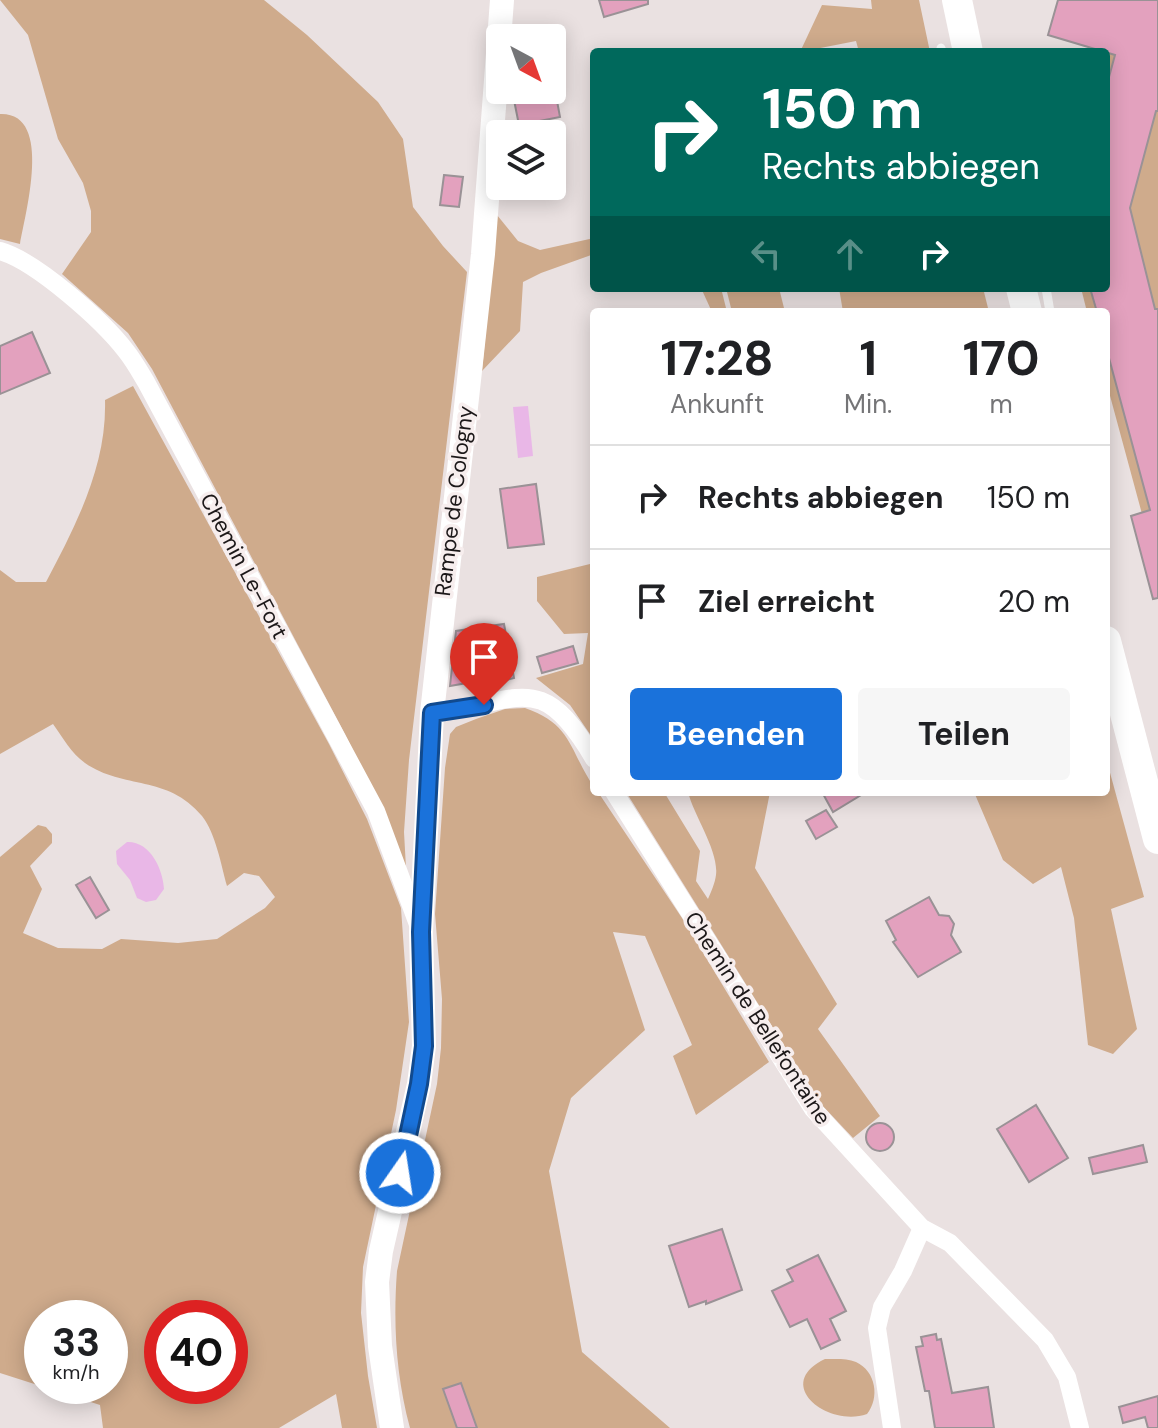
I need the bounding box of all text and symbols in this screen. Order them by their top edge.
north arrow [486,24,566,104]
map controls [486,24,566,200]
text: 150 m [762,72,923,145]
icon: right [630,80,734,184]
button: layers [486,120,566,200]
text: Rechts abbiegen [762,143,1040,190]
icon: left [744,232,788,276]
icon: ahead [828,232,872,276]
icon: right [912,232,956,276]
text: 17:28 [660,327,774,390]
text: 1 [859,327,877,390]
text: 170 [963,327,1040,390]
text: Ankunft [670,387,764,421]
text: Min. [844,387,892,421]
text: m [990,387,1013,421]
street label: Rampe de Cologny [428,404,480,598]
icon: right [630,475,674,519]
text: Rechts abbiegen [698,478,943,517]
text: 150 m [987,478,1070,517]
street label: Chemin Le-Fort [193,488,295,644]
icon: arrive [630,579,674,623]
text: Ziel erreicht [698,582,875,621]
text: 20 m [998,582,1070,621]
pin [450,623,518,705]
icon: arrive [462,635,506,679]
button: Beenden [630,688,842,780]
button: Teilen [858,688,1070,780]
street label: Chemin de Bellefontaine [678,906,838,1130]
position arrow [358,1131,442,1215]
speed limit sign: 40 [144,1300,248,1404]
text: 33 [52,1316,100,1368]
text: km/h [52,1359,100,1385]

